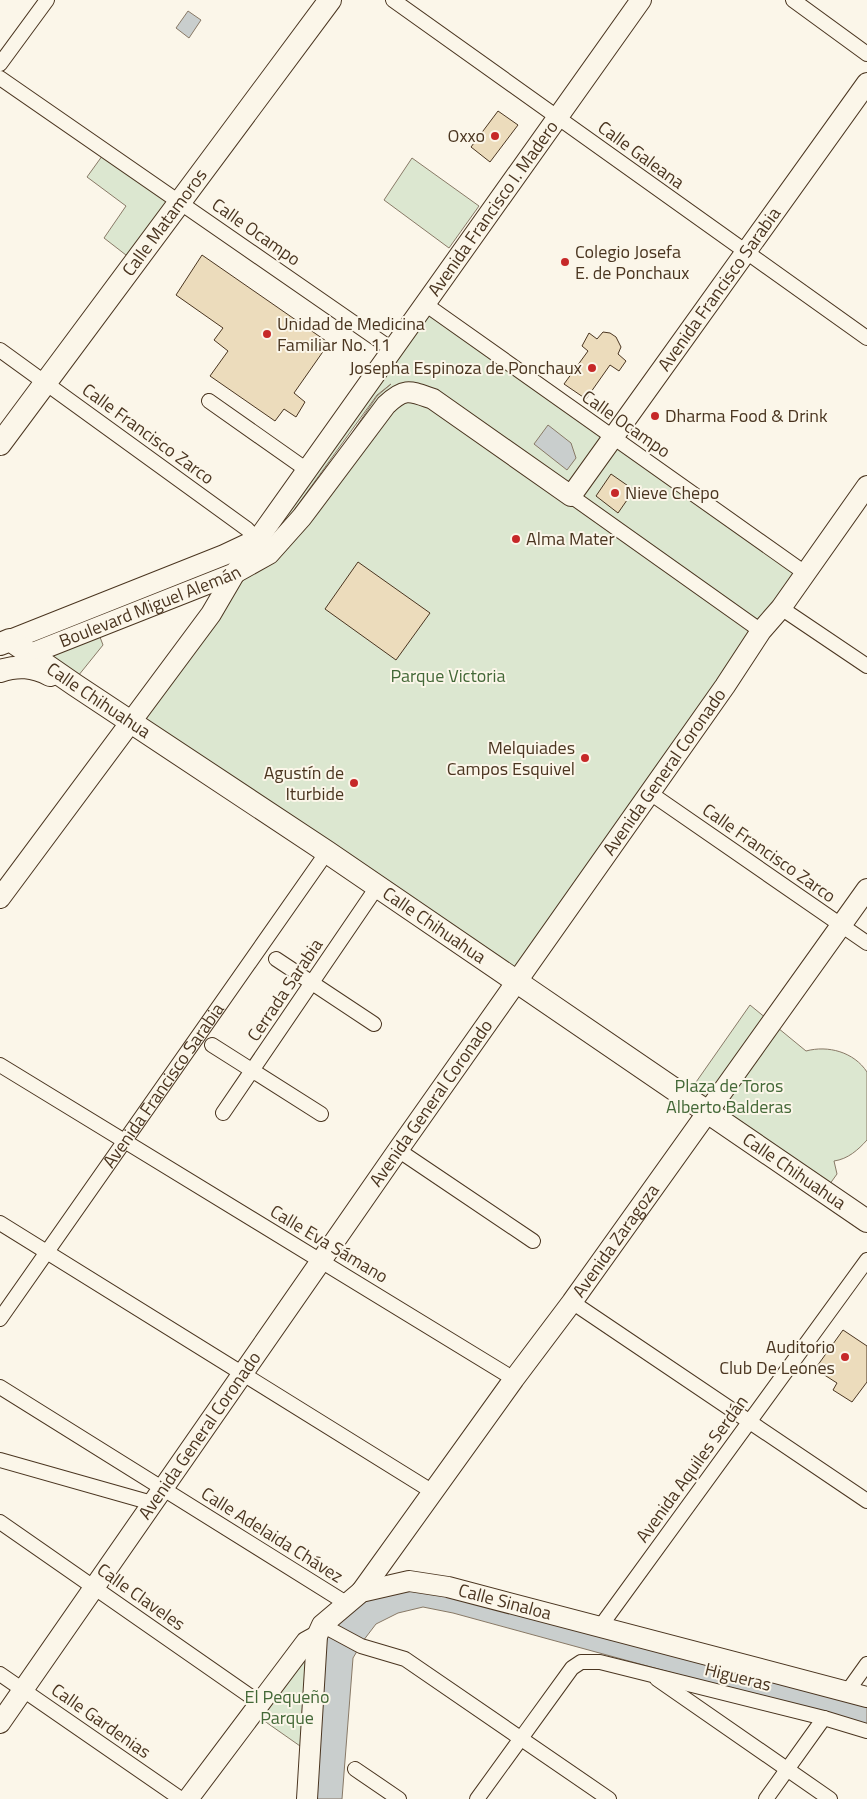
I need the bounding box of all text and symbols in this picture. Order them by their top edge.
street label: Calle Galeana [592,114,690,195]
street label: Avenida Francisco I. Madero [421,115,564,302]
place label: Oxxo [448,122,485,149]
marker: Oxxo [489,130,501,142]
street label: Calle Matamoros [115,163,213,282]
street label: Calle Ocampo [206,191,306,272]
street label: Avenida Francisco Sarabia [651,201,787,377]
place label: Colegio Josefa E. de Ponchaux [575,238,689,286]
marker: Colegio Josefa E. de Ponchaux [559,256,571,268]
place label: Unidad de Medicina Familiar No. 11 [277,310,425,358]
marker: Unidad de Medicina Familiar No. 11 [261,328,273,340]
place label: Josepha Espinoza de Ponchaux [349,354,582,381]
marker: Josepha Espinoza de Ponchaux [586,362,598,374]
street label: Calle Francisco Zarco [77,376,220,491]
street label: Calle Ocampo [576,383,676,464]
place label: Dharma Food & Drink [665,402,828,429]
marker: Dharma Food & Drink [649,410,661,422]
place label: Nieve Chepo [625,479,719,506]
marker: Nieve Chepo [609,487,621,499]
place label: Alma Mater [526,525,615,552]
marker: Alma Mater [510,533,522,545]
street label: Boulevard Miguel Alemán [55,558,246,654]
street label: Calle Chihuahua [41,655,156,745]
park label: Parque Victoria [391,662,505,689]
street label: Avenida General Coronado [596,683,732,861]
place label: Melquiades Campos Esquivel [447,734,575,782]
marker: Melquiades Campos Esquivel [579,752,591,764]
place label: Agustín de Iturbide [264,759,344,807]
marker: Agustín de Iturbide [348,777,360,789]
street label: Calle Francisco Zarco [697,796,842,909]
street label: Calle Chihuahua [377,880,492,970]
street label: Cerrada Sarabia [240,933,329,1047]
street label: Avenida Francisco Sarabia [96,997,230,1173]
street label: Avenida General Coronado [362,1014,499,1192]
park label: Plaza de Toros Alberto Balderas [666,1072,792,1120]
street label: Calle Chihuahua [737,1126,852,1216]
street label: Avenida Zaragoza [565,1178,665,1303]
street label: Calle Eva Sámano [265,1198,393,1290]
place label: Auditorio Club De Leones [719,1333,835,1381]
street label: Avenida General Coronado [131,1346,267,1525]
marker: Auditorio Club De Leones [839,1351,851,1363]
street label: Avenida Aquiles Serdán [629,1389,754,1548]
street label: Calle Adelaida Chávez [196,1480,349,1589]
street label: Calle Claveles [92,1556,191,1637]
street label: Calle Sinaloa [455,1576,555,1627]
street label: Higueras [702,1655,774,1698]
street label: Calle Gardenias [46,1676,156,1765]
park label: El Pequeño Parque [244,1683,330,1731]

